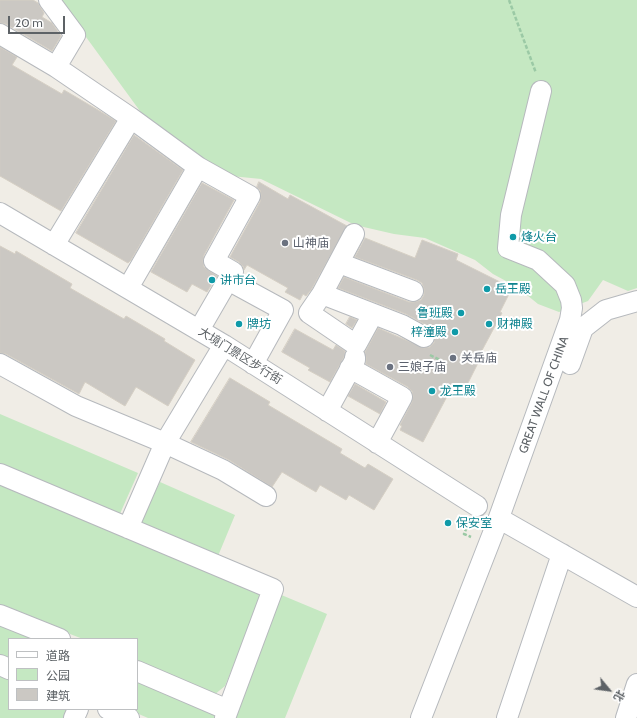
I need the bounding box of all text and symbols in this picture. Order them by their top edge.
scale bar [10,8,67,34]
text: 20 m [15,15,43,30]
place label: 烽火台 [521,230,557,244]
marker: 烽火台 [508,232,518,242]
place label: 山神庙 [293,236,329,250]
marker: 山神庙 [280,238,290,248]
place label: 讲市台 [220,273,256,287]
marker: 讲市台 [207,275,217,285]
place label: 岳王殿 [495,282,531,296]
marker: 岳王殿 [482,284,492,294]
place label: 鲁班殿 [417,306,453,320]
marker: 鲁班殿 [456,308,466,318]
place label: 牌坊 [247,317,271,331]
place label: 财神殿 [497,317,533,331]
marker: 牌坊 [234,319,244,329]
marker: 财神殿 [484,319,494,329]
street label: 大境门景区步行街 [195,324,285,388]
place label: 梓潼殿 [411,325,447,339]
marker: 梓潼殿 [450,327,460,337]
street label: GREAT WALL OF CHINA [516,334,572,456]
place label: 关岳庙 [461,351,497,365]
marker: 关岳庙 [448,353,458,363]
place label: 三娘子庙 [398,360,446,374]
marker: 三娘子庙 [385,362,395,372]
place label: 龙王殿 [440,384,476,398]
marker: 龙王殿 [427,386,437,396]
place label: 保安室 [456,516,492,530]
marker: 保安室 [443,518,453,528]
legend [8,638,138,710]
text: 道路 [46,648,70,663]
text: 公园 [46,668,70,683]
north arrow [589,670,629,710]
text: 建筑 [46,688,70,703]
text: 北 [611,688,628,704]

